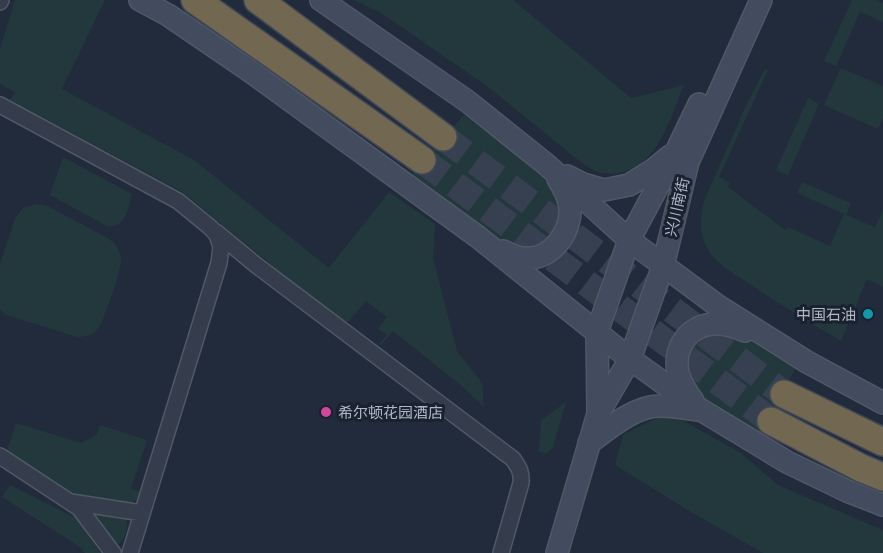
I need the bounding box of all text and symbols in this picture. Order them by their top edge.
street label: 兴川南街 [661,176,693,238]
place label: 中国石油 [796,305,856,324]
marker: 中国石油 [861,307,875,321]
place label: 希尔顿花园酒店 [338,403,443,422]
marker: 希尔顿花园酒店 [319,405,333,419]

